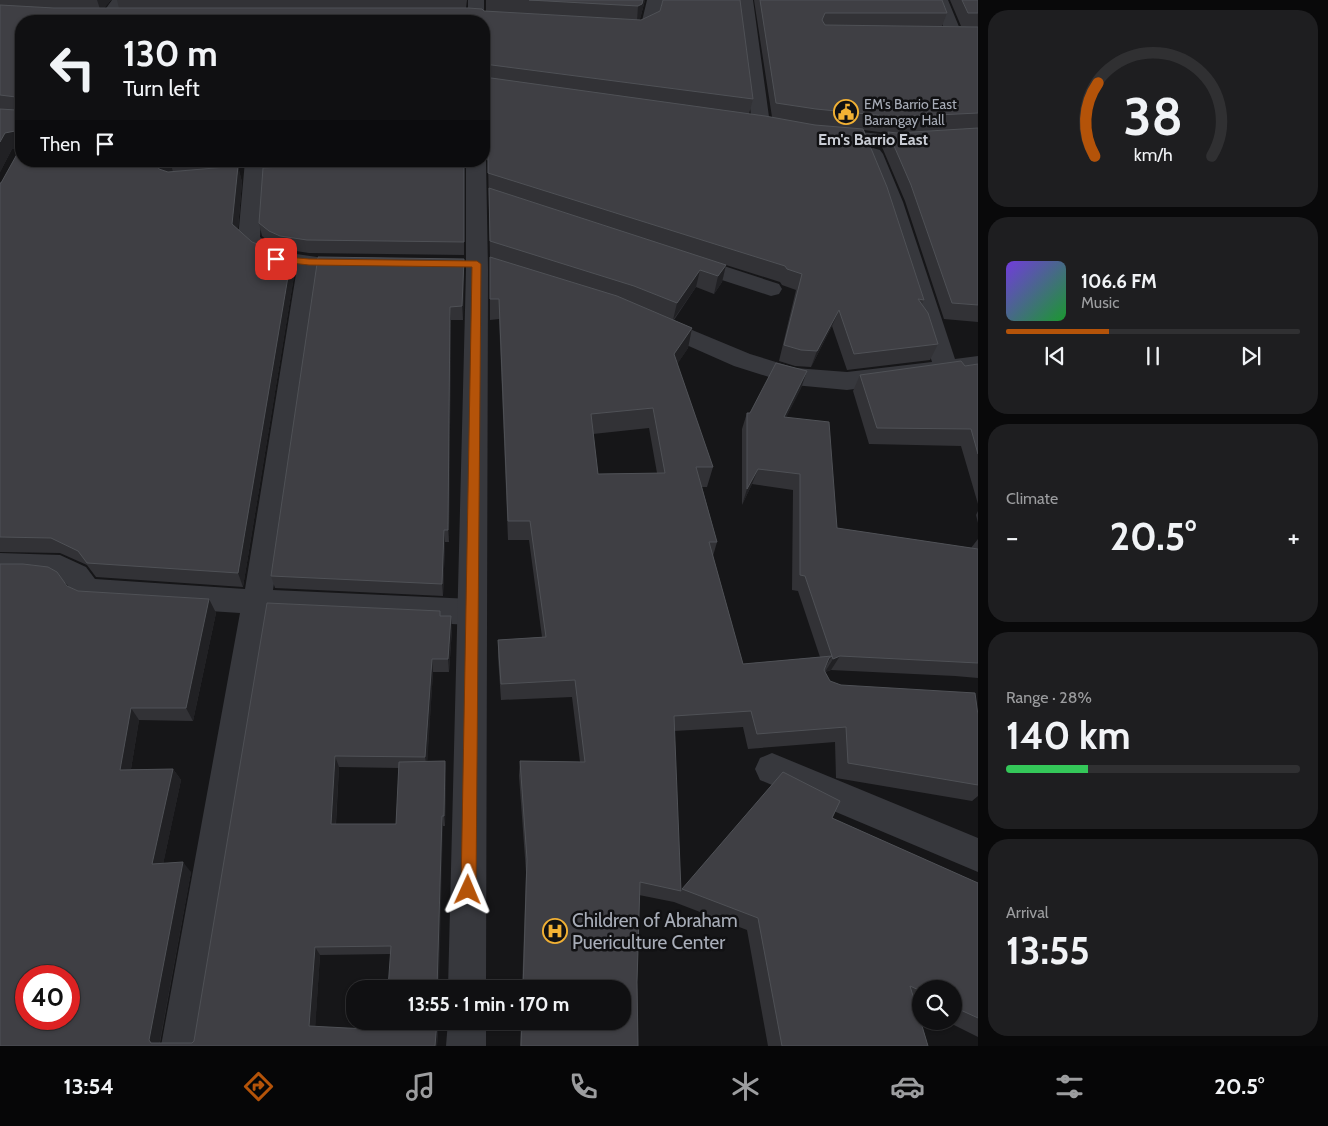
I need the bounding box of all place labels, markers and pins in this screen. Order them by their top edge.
place label: EM's Barrio East Barangay Hall [864,95,957,129]
public building icon: EM's Barrio East Barangay Hall [833,99,859,125]
pin [255,238,297,280]
place label: Children of Abraham Puericulture Center [572,909,738,954]
hospital icon: Children of Abraham Puericulture Center [542,918,568,944]

